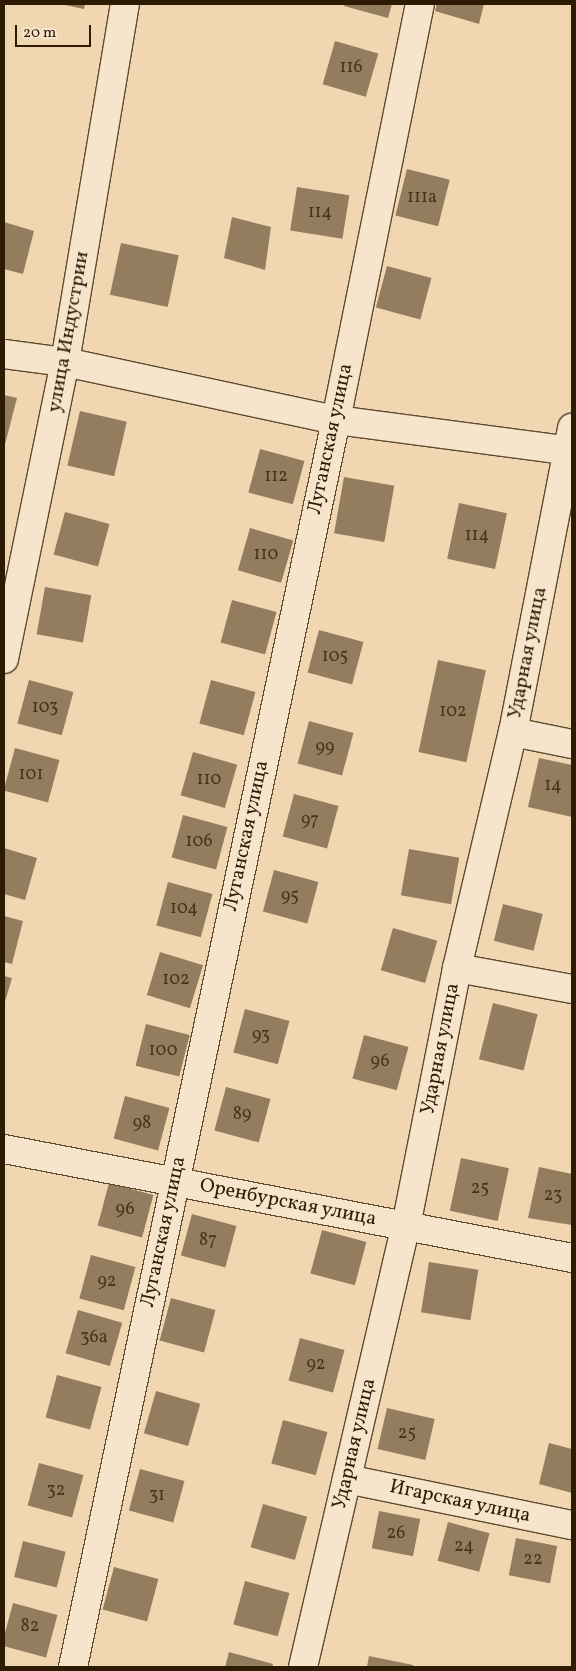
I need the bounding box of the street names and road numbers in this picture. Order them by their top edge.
street label: улица Индустрии [43,249,95,415]
street label: Луганская улица [303,361,359,517]
street label: Ударная улица [503,585,553,721]
street label: Луганская улица [219,758,275,914]
street label: Ударная улица [416,981,466,1117]
street label: Луганская улица [136,1154,192,1310]
street label: Оренбурская улица [197,1174,379,1232]
street label: Ударная улица [328,1376,382,1512]
street label: Игарская улица [387,1475,533,1529]

